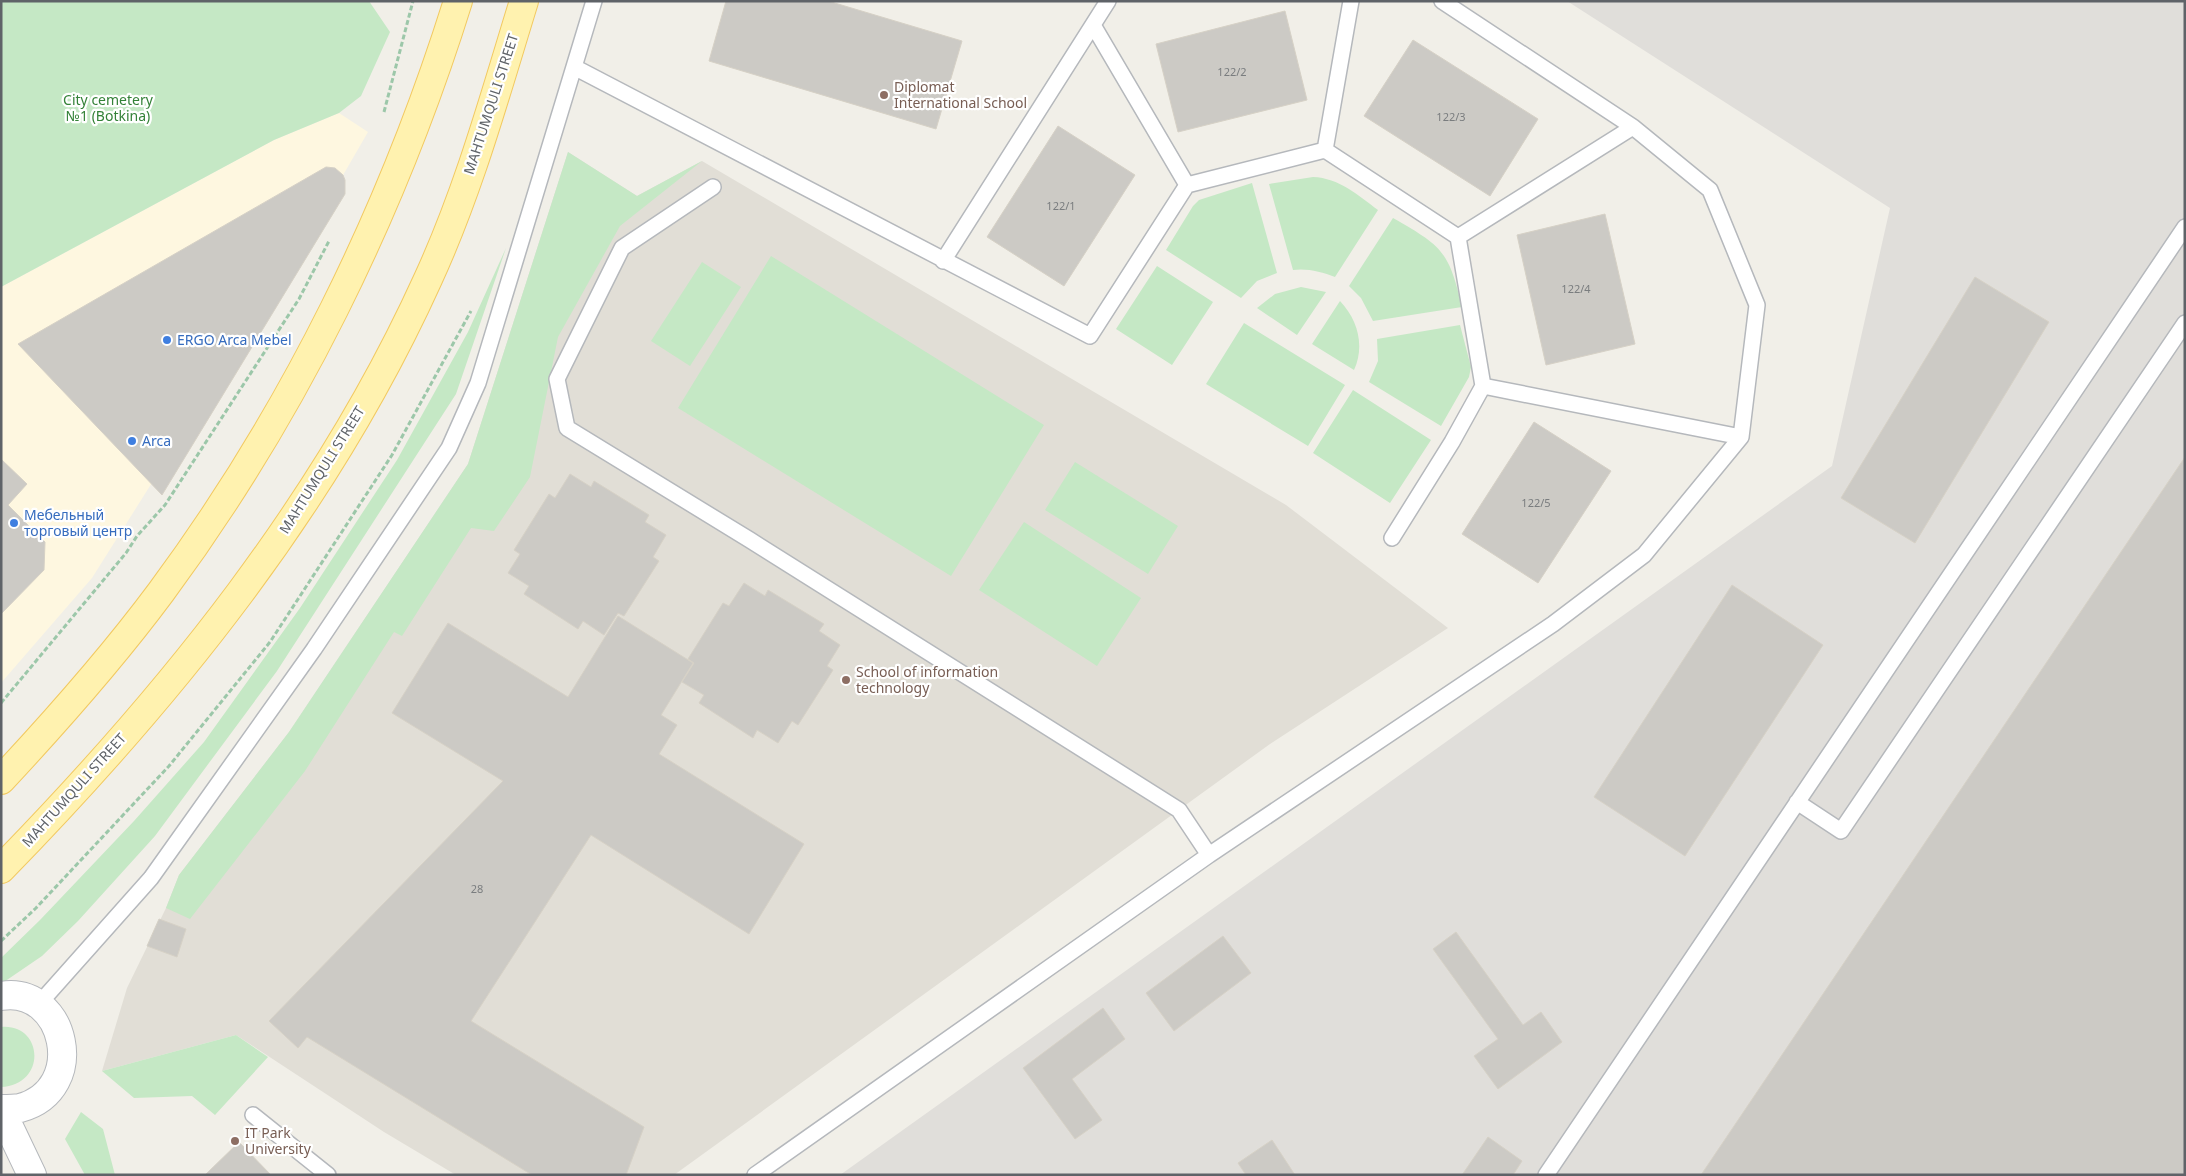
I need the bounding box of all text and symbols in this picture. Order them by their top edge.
street label: MAHTUMQULI STREET [459,31,522,177]
house number: 122/2 [1217,64,1247,79]
place label: Diplomat International School [894,77,1027,112]
marker: Diplomat International School [878,89,890,101]
park label: City cemetery №1 (Botkina) [63,90,154,125]
house number: 122/3 [1436,109,1466,124]
house number: 122/1 [1046,198,1076,213]
house number: 122/4 [1561,281,1591,296]
place label: ERGO Arca Mebel [177,330,292,349]
marker: ERGO Arca Mebel [161,334,173,346]
street label: MAHTUMQULI STREET [275,402,369,537]
place label: Arca [142,431,171,450]
marker: Arca [126,435,138,447]
house number: 122/5 [1521,495,1551,510]
place label: Мебельный торговый центр [24,505,132,540]
marker: Мебельный торговый центр [8,517,20,529]
place label: School of information technology [856,662,998,697]
marker: School of information technology [840,674,852,686]
street label: MAHTUMQULI STREET [17,728,130,851]
house number: 28 [471,881,483,896]
place label: IT Park University [245,1123,312,1158]
marker: IT Park University [229,1135,241,1147]

